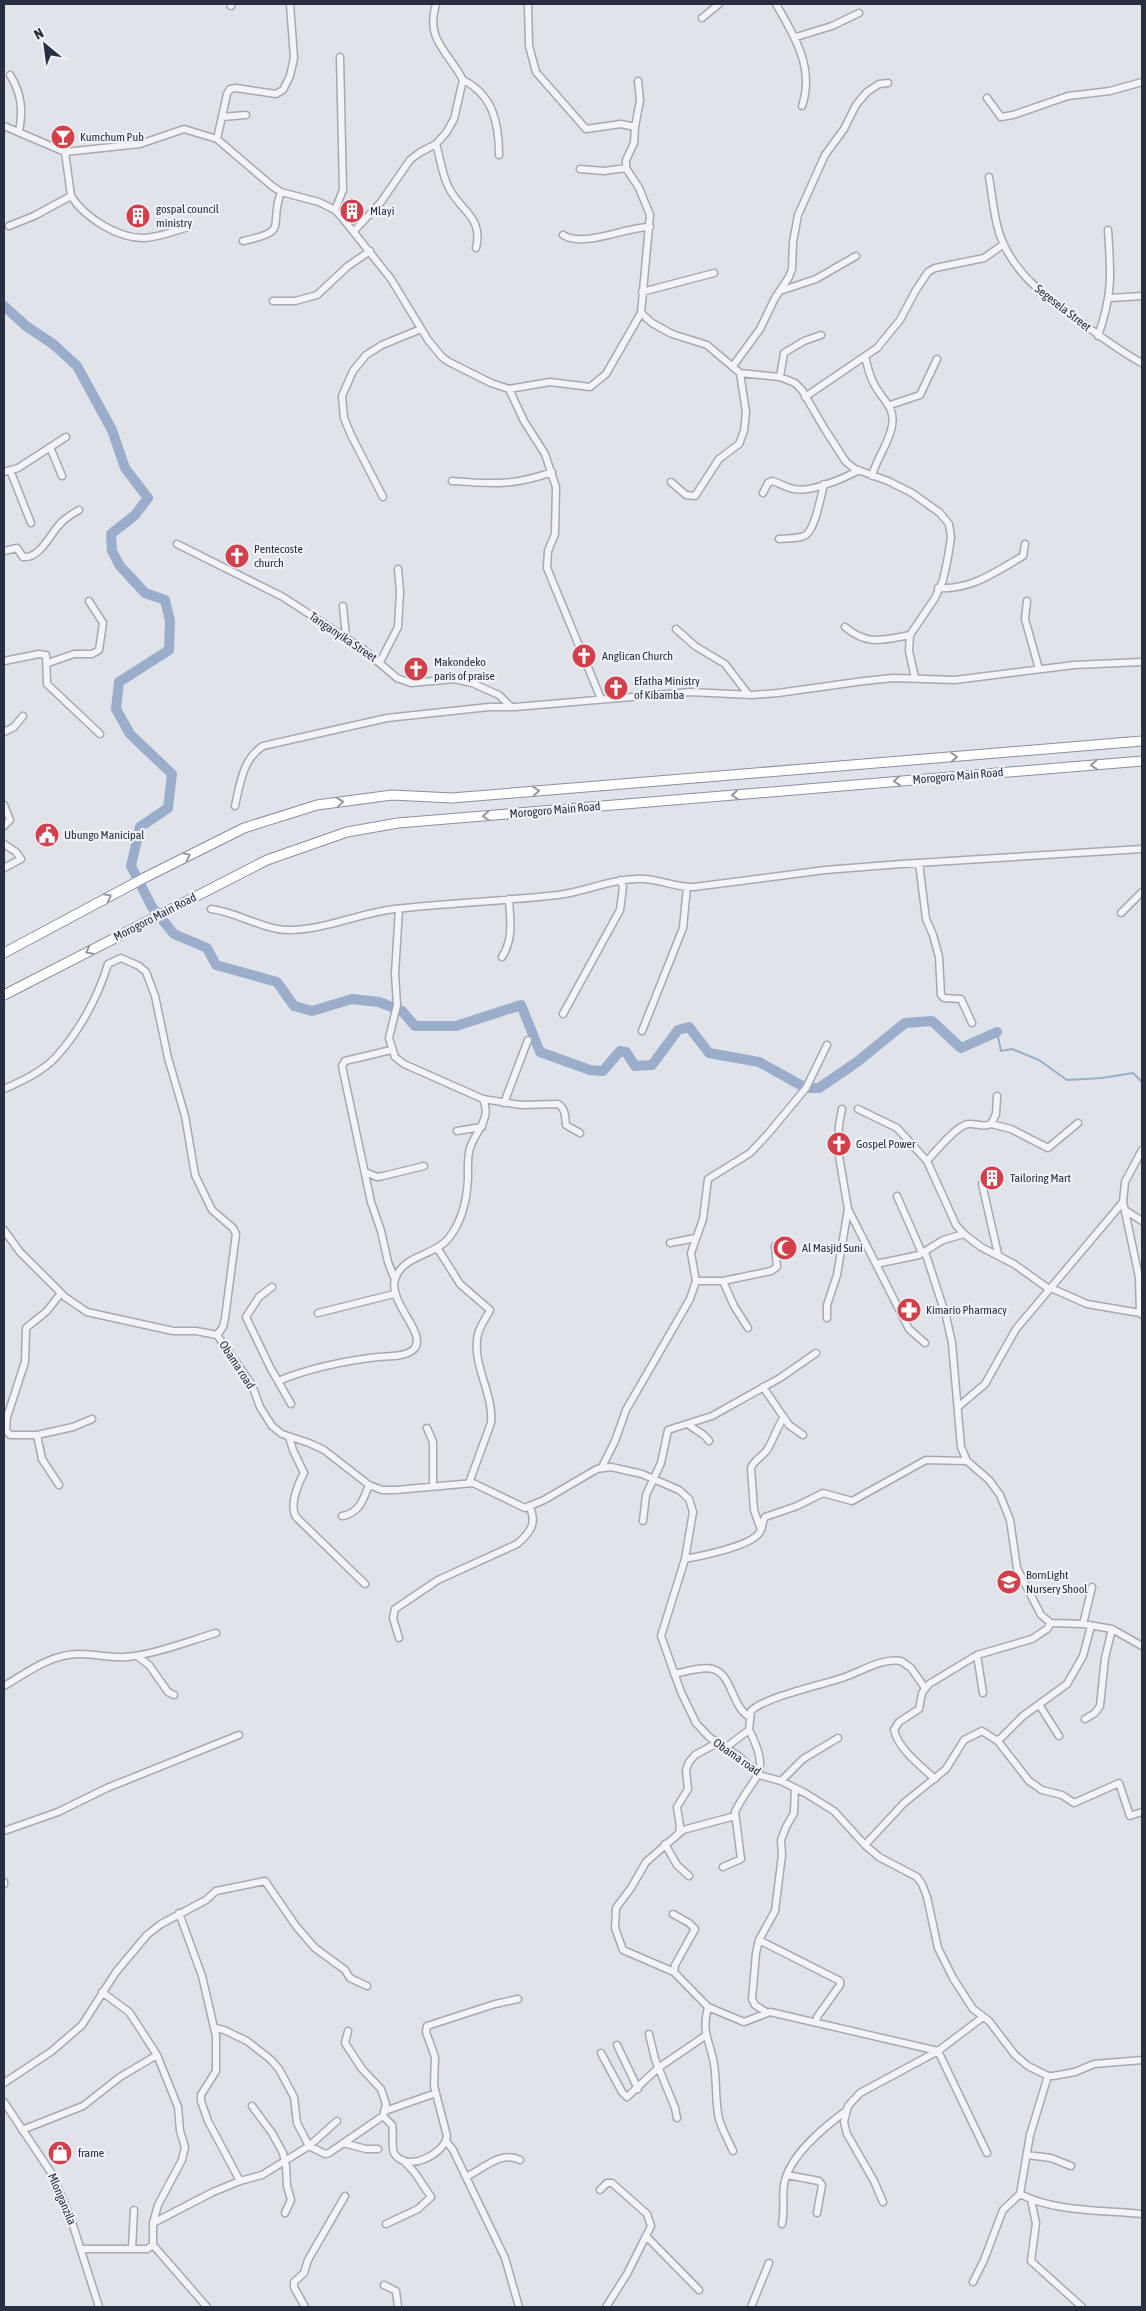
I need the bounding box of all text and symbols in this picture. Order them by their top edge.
north arrow [20,20,70,70]
text: N [31,25,46,43]
bar icon: Kumchum Pub [50,124,76,150]
place label: Kumchum Pub [80,130,144,144]
building icon: Mlayi [339,198,365,224]
place label: gospal council ministry [156,202,220,230]
building icon: gospal council ministry [125,203,151,229]
place label: Mlayi [370,204,395,218]
street label: Segesela Street [1032,282,1094,335]
place label: Pentecoste church [254,542,303,570]
church icon: Pentecoste church [224,543,250,569]
street label: Tanganyika Street [306,609,380,665]
church icon: Anglican Church [571,643,597,669]
place label: Anglican Church [602,649,673,663]
place label: Makondeko paris of praise [434,655,495,683]
church icon: Makondeko paris of praise [403,656,429,682]
place label: Efatha Ministry of Kibamba [634,674,700,702]
church icon: Efatha Ministry of Kibamba [603,675,629,701]
one-way arrow [950,751,958,762]
one-way arrow [1089,759,1097,770]
street label: Morogoro Main Road [912,765,1004,787]
one-way arrow [893,776,901,787]
one-way arrow [533,785,541,796]
one-way arrow [731,789,739,800]
one-way arrow [336,797,344,808]
street label: Morogoro Main Road [509,799,601,821]
one-way arrow [482,811,490,822]
public building icon: Ubungo Manicipal [34,822,60,848]
place label: Ubungo Manicipal [64,828,145,842]
one-way arrow [182,852,191,862]
street label: Morogoro Main Road [111,890,199,944]
one-way arrow [103,893,112,903]
one-way arrow [85,945,94,955]
church icon: Gospel Power [826,1131,852,1157]
place label: Gospel Power [856,1137,916,1151]
building icon: Tailoring Mart [979,1165,1005,1191]
place label: Tailoring Mart [1010,1171,1071,1185]
mosque icon: Al Masjid Suni [772,1235,798,1261]
place label: Al Masjid Suni [802,1241,863,1255]
pharmacy icon: Kimario Pharmacy [896,1297,922,1323]
place label: Kimario Pharmacy [926,1303,1007,1317]
street label: Obama road [216,1338,258,1392]
place label: BornLight Nursery Shool [1026,1568,1088,1596]
school or university icon: BornLight Nursery Shool [996,1569,1022,1595]
street label: Obama road [711,1736,763,1778]
shop icon: frame [47,2140,73,2166]
place label: frame [78,2146,104,2160]
street label: Mlonganzila [45,2171,79,2227]

